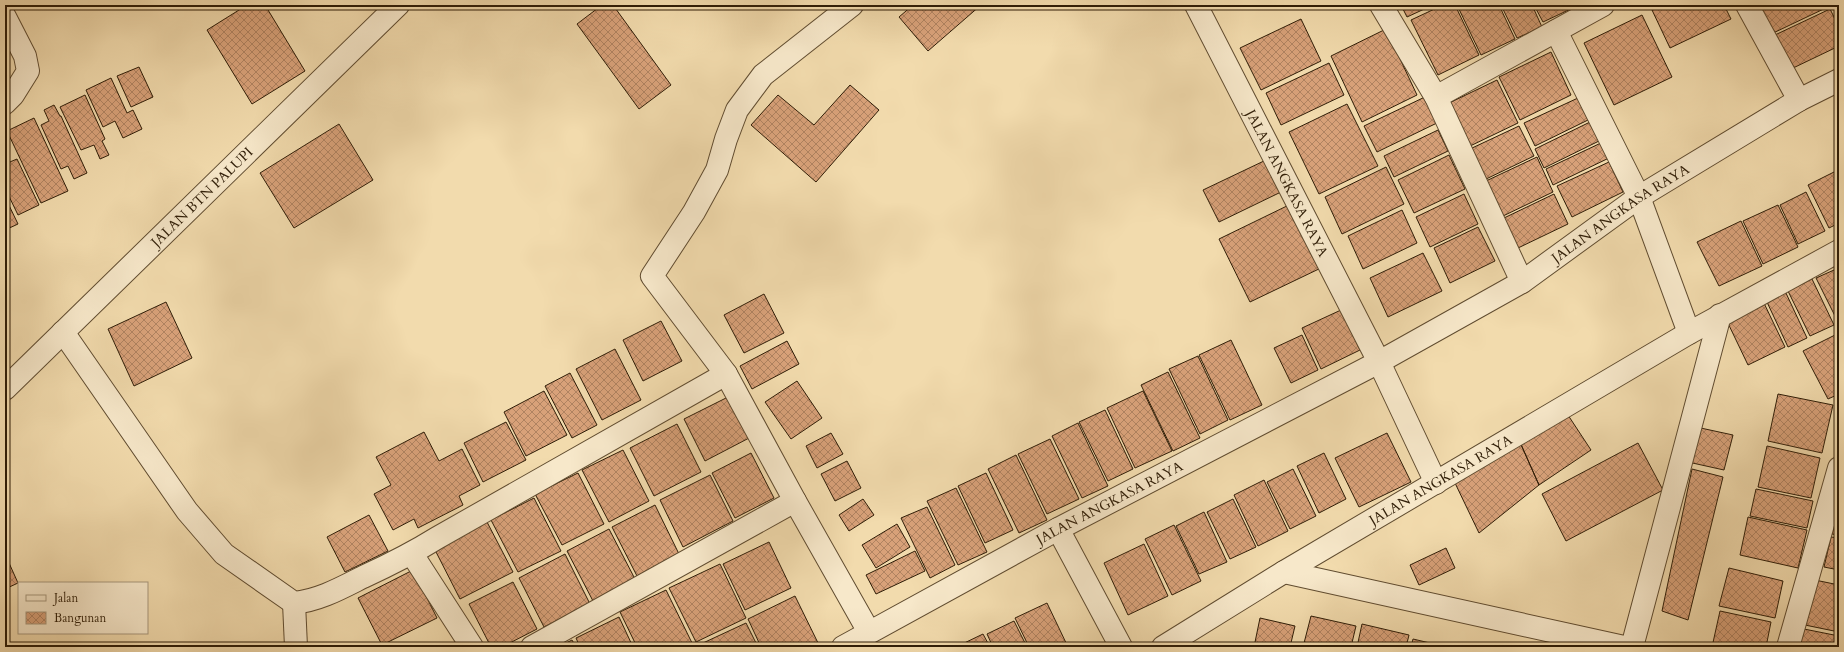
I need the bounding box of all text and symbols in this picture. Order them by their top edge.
street label: JALAN ANGKASA RAYA [1240,105,1332,260]
street label: JALAN BTN PALUPI [145,143,257,253]
street label: JALAN ANGKASA RAYA [1546,160,1693,269]
street label: JALAN ANGKASA RAYA [1364,430,1516,531]
street label: JALAN ANGKASA RAYA [1031,457,1186,550]
legend [18,582,148,634]
text: Jalan [52,590,78,606]
text: Bangunan [54,610,106,626]

